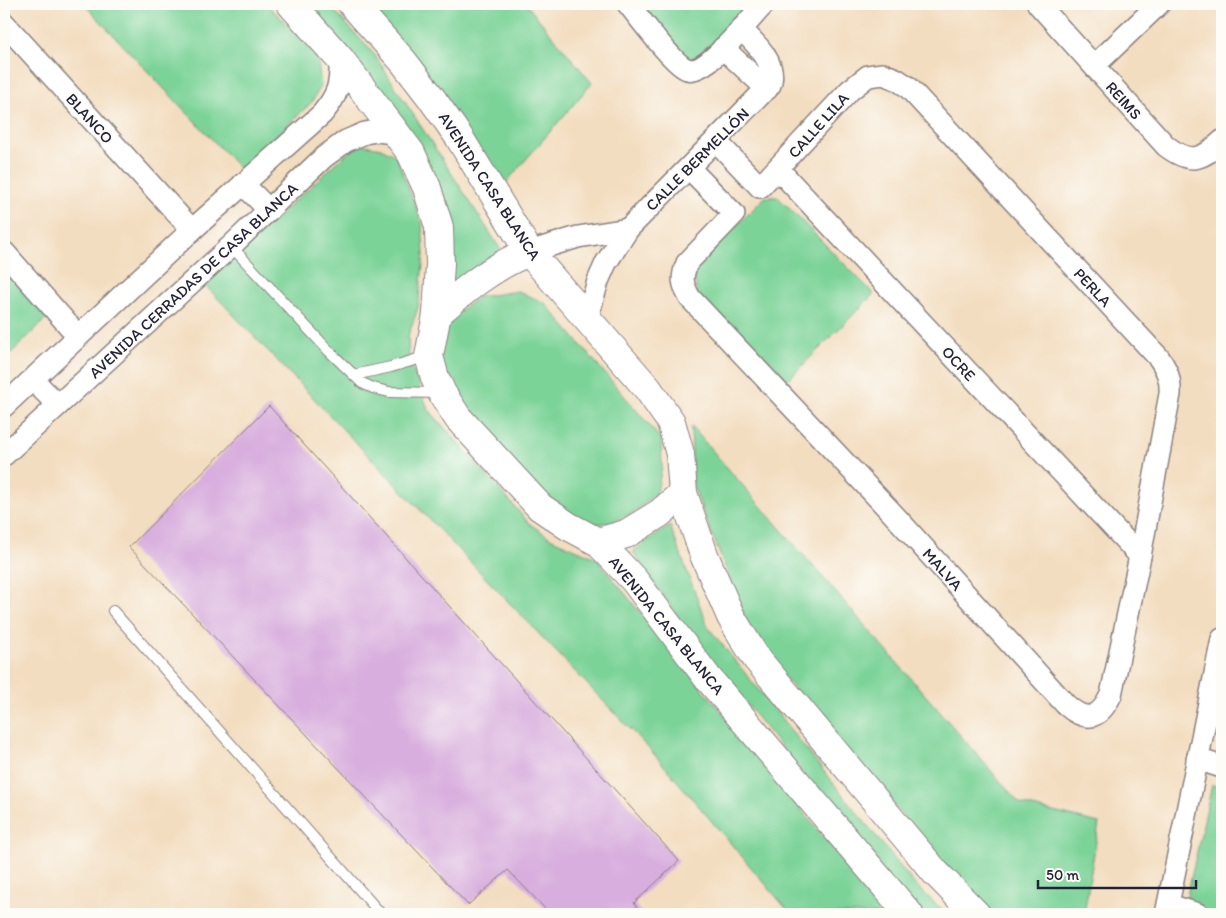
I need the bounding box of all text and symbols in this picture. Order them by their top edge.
street label: REIMS [1102,77,1146,123]
street label: BLANCO [62,89,117,147]
street label: CALLE LILA [784,89,853,162]
street label: CALLE BERMELLÓN [642,104,753,215]
street label: AVENIDA CASA BLANCA [435,109,545,264]
street label: AVENIDA CERRADAS DE CASA BLANCA [85,178,302,382]
street label: PERLA [1070,264,1115,311]
street label: OCRE [938,342,980,385]
street label: MALVA [919,544,967,594]
street label: AVENIDA CASA BLANCA [605,552,728,698]
scale bar [1038,858,1196,890]
text: 50 m [1046,866,1079,884]

